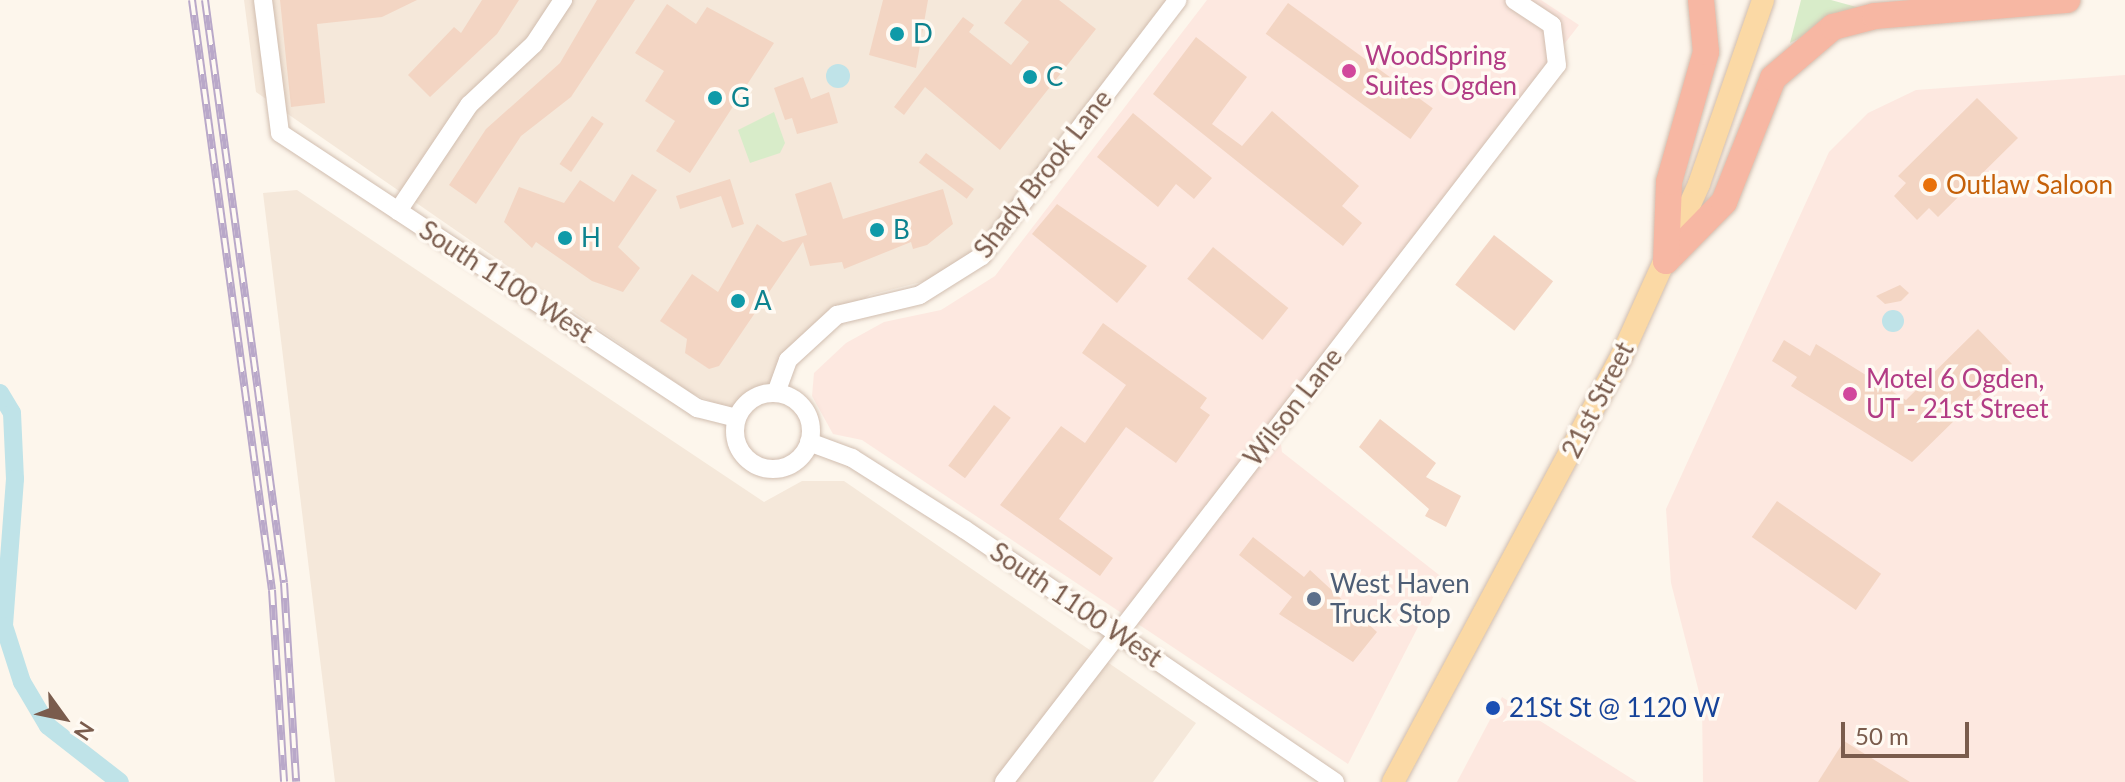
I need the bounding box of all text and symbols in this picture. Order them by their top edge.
place label: D [913,18,933,50]
marker: D [888,25,906,43]
place label: WoodSpring Suites Ogden [1365,40,1517,102]
place label: C [1046,61,1063,93]
marker: WoodSpring Suites Ogden [1340,62,1358,80]
marker: C [1021,68,1039,86]
place label: G [731,82,750,114]
street label: Shady Brook Lane [968,84,1118,264]
marker: G [706,89,724,107]
place label: Outlaw Saloon [1946,169,2113,201]
marker: Outlaw Saloon [1921,176,1939,194]
street label: South 1100 West [413,214,599,350]
place label: B [893,214,910,246]
marker: B [868,221,886,239]
place label: H [581,222,601,254]
marker: H [556,229,574,247]
place label: A [754,285,772,317]
marker: A [729,292,747,310]
street label: 21st Street [1556,337,1640,463]
street label: Wilson Lane [1237,342,1349,472]
place label: Motel 6 Ogden, UT - 21st Street [1866,363,2049,424]
marker: Motel 6 Ogden, UT - 21st Street [1841,385,1859,403]
street label: South 1100 West [984,536,1168,674]
place label: West Haven Truck Stop [1330,568,1470,630]
marker: West Haven Truck Stop [1305,590,1323,608]
north arrow [24,678,104,758]
place label: 21St St @ 1120 W [1509,692,1720,724]
marker: 21St St @ 1120 W [1484,699,1502,717]
scale bar [1845,706,1973,756]
text: N [69,717,100,746]
text: 50 m [1855,721,1909,750]

